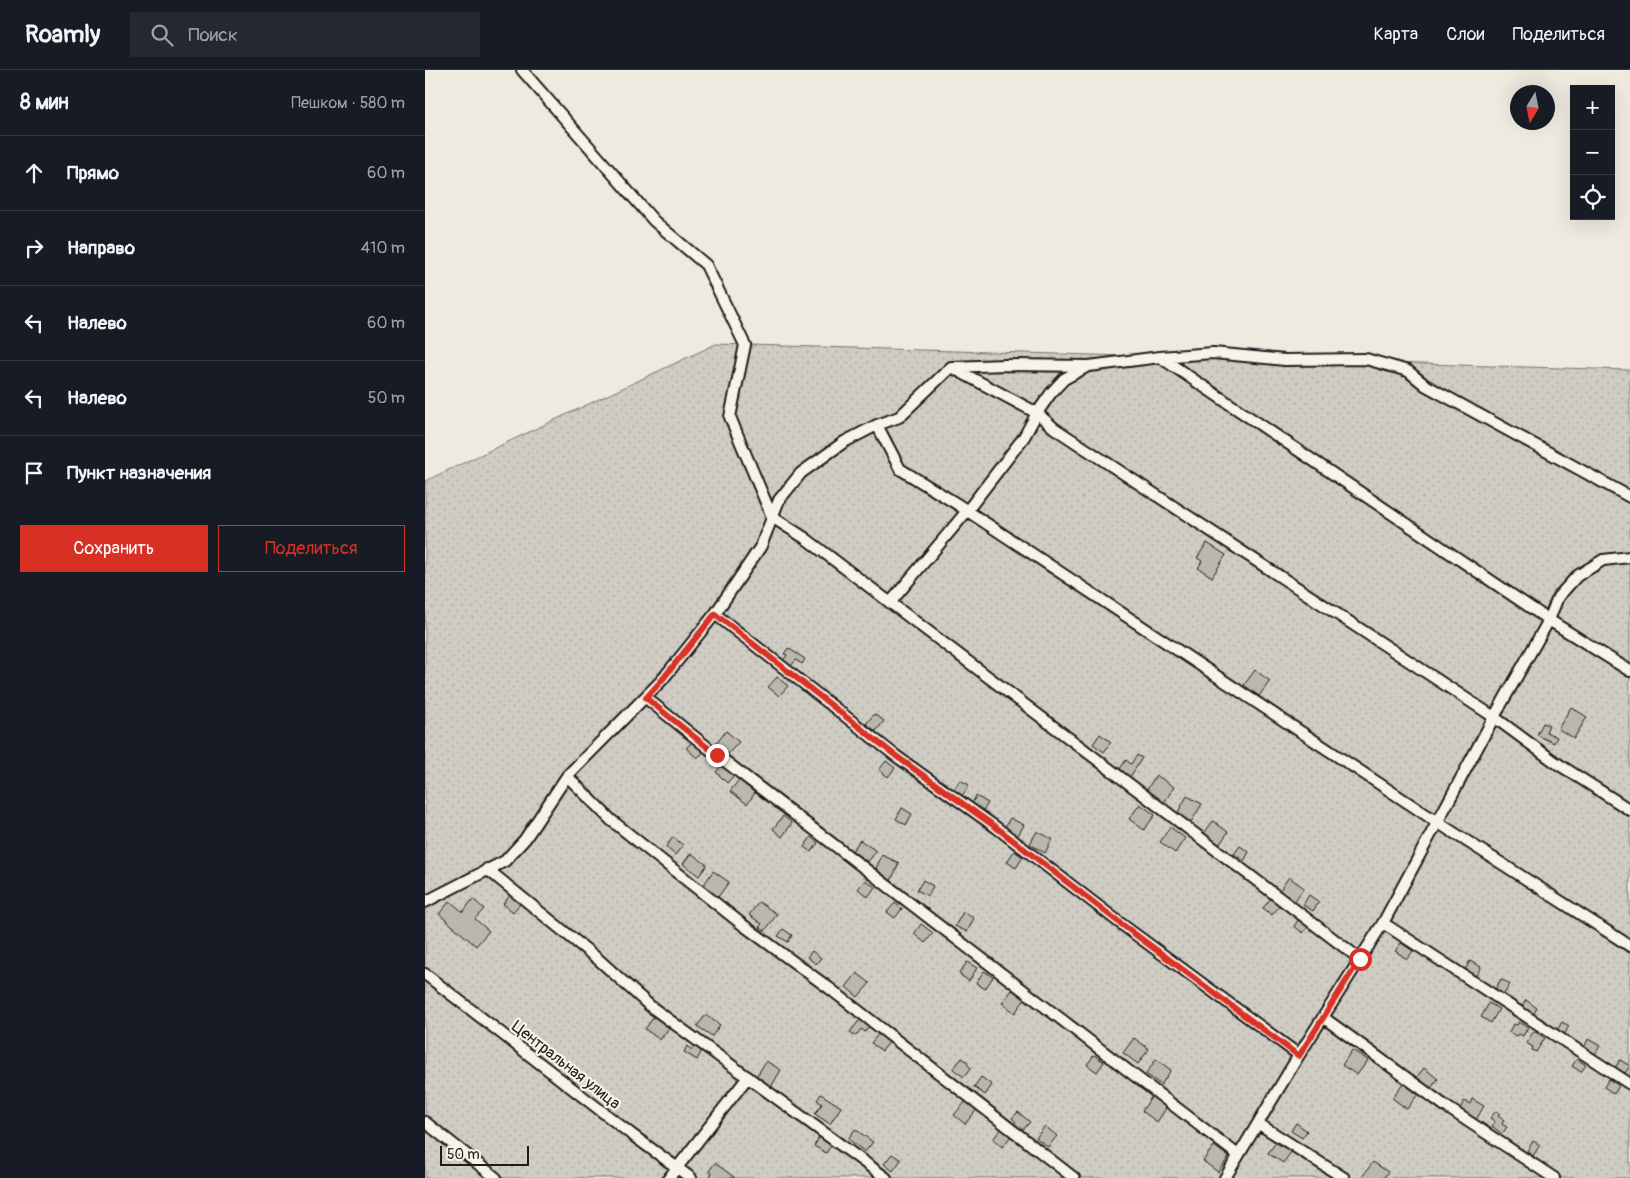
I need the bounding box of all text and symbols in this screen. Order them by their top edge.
search box [130,12,480,57]
text: Roamly [25,20,100,49]
icon: search [148,21,176,49]
text: Поиск [188,23,238,47]
text: Карта [1374,23,1418,46]
text: Слои [1446,23,1484,46]
text: Поделиться [1512,23,1605,46]
north arrow [1510,85,1555,130]
map controls [1570,85,1615,220]
button: + [1570,85,1615,130]
text: 8 мин [20,89,69,116]
text: Пешком · 580 m [291,93,405,113]
button: − [1570,130,1615,175]
icon: ahead [20,159,48,187]
text: Прямо [67,161,119,185]
text: 60 m [367,163,405,183]
button: locate [1570,175,1615,220]
icon: right [20,234,48,262]
text: Направо [67,236,135,260]
text: 410 m [361,238,405,258]
icon: left [20,309,48,337]
text: Налево [67,311,127,335]
text: 60 m [367,313,405,333]
icon: left [20,384,48,412]
text: Налево [67,386,127,410]
text: 50 m [368,388,405,408]
icon: arrive [20,459,48,487]
text: Пункт назначения [67,461,211,485]
button: Сохранить [20,525,208,572]
button: Поделиться [218,525,405,572]
route end [706,744,729,767]
route start [1349,948,1372,971]
street label: Центральная улица [508,1016,624,1114]
scale bar [440,1143,529,1166]
text: 50 m [447,1146,480,1163]

